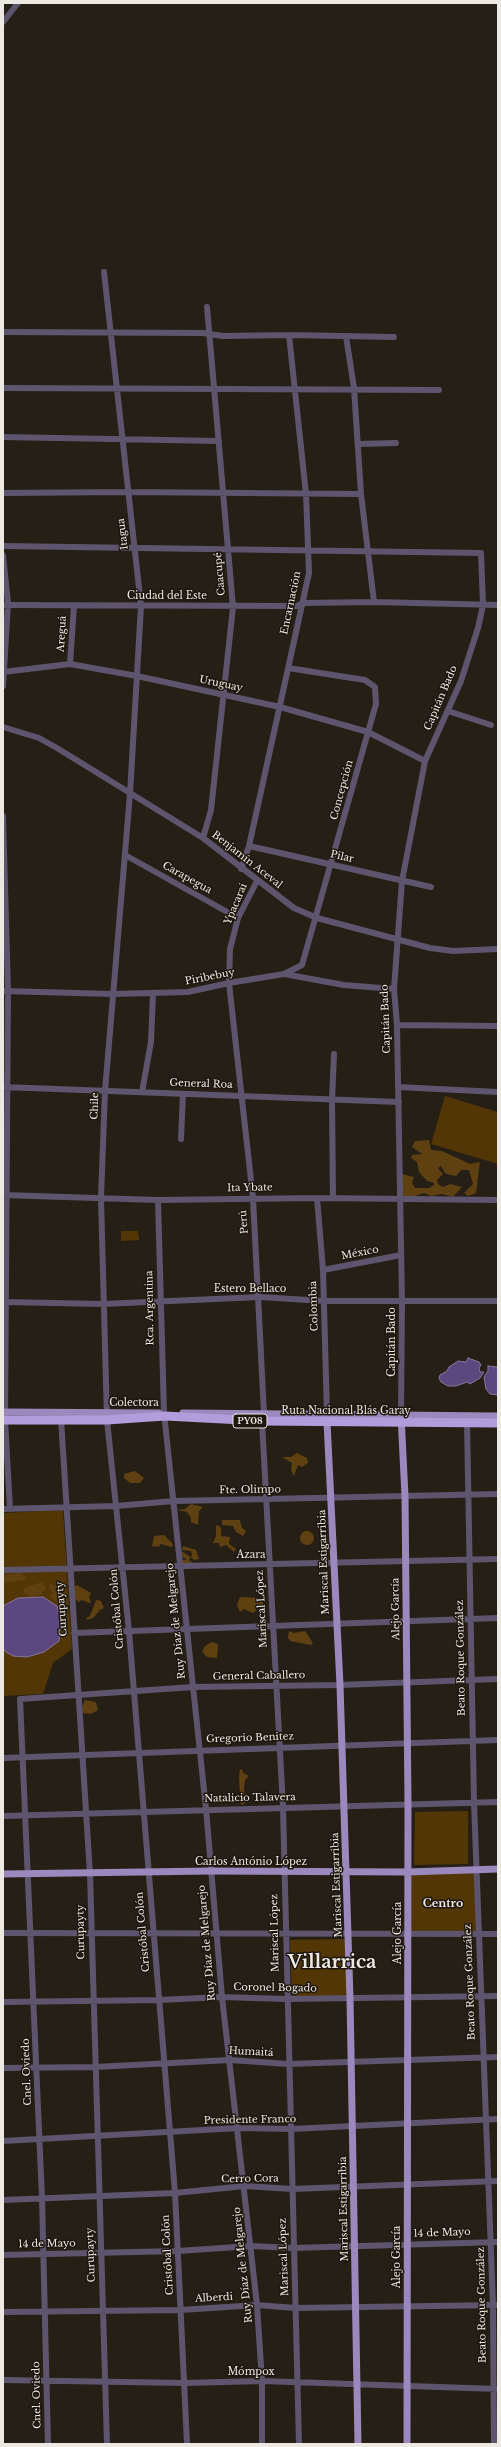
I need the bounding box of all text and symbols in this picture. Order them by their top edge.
street label: Itagua [115,518,131,550]
street label: Caacupé [212,552,228,596]
street label: Encarnación [278,570,304,636]
street label: Ciudad del Este [127,590,207,602]
street label: Areguá [55,616,69,652]
street label: Capitán Bado [422,664,460,732]
street label: Uruguay [198,674,244,694]
street label: Concepción [328,759,356,821]
street label: Benjamín Aceval [209,829,285,891]
street label: Pilar [329,848,355,866]
street label: Carapegua [160,860,214,896]
street label: Ypacarai [222,882,250,926]
street label: Piribebuy [184,966,236,988]
street label: Capitán Bado [379,984,393,1054]
street label: General Roa [169,1077,233,1091]
street label: Chile [89,1092,101,1120]
street label: Ita Ybate [227,1182,273,1194]
street label: Perú [237,1210,251,1234]
street label: México [340,1244,380,1262]
street label: Rca. Argentina [143,1270,157,1346]
street label: Colombia [307,1281,321,1331]
street label: Estero Bellaco [214,1283,286,1295]
street label: Capitán Bado [386,1307,398,1377]
street label: Colectora [109,1397,159,1409]
street label: Ruta Nacional Blás Garay [281,1405,411,1417]
road number: PY08 [233,1414,267,1428]
street label: Fte. Olimpo [219,1483,281,1497]
street label: Mariscal Estigarribia [316,1509,332,1615]
street label: Azara [236,1549,266,1561]
street label: Ruy Díaz de Melgarejo [164,1562,188,1680]
street label: Cristóbal Colón [108,1568,126,1650]
street label: Mariscal López [254,1570,270,1648]
street label: Alejo García [389,1578,403,1640]
street label: Curupayty [54,1581,70,1637]
street label: Beato Roque González [454,1600,468,1716]
street label: General Caballero [213,1669,305,1683]
street label: Gregorio Benitez [206,1730,294,1746]
street label: Natalicio Talavera [204,1791,296,1805]
street label: Mariscal Estigarribia [329,1832,345,1938]
street label: Carlos António López [195,1856,307,1868]
street label: Ruy Díaz de Melgarejo [196,1884,218,2002]
street label: Cristóbal Colón [134,1891,152,1973]
street label: Mariscal López [268,1894,282,1972]
district label: Centro [423,1897,463,1911]
street label: Alejo García [392,1902,404,1964]
street label: Curupayty [75,1904,87,1960]
street label: Beato Roque González [462,1924,478,2040]
district label: Villarrica [288,1952,376,1974]
street label: Coronel Bogado [233,1981,317,1995]
street label: Cnel. Oviedo [20,2038,34,2106]
street label: Humaitá [228,2045,274,2059]
street label: Presidente Franco [204,2113,296,2127]
street label: Mariscal Estigarribia [337,2156,351,2262]
street label: Cerro Cora [221,2172,279,2186]
street label: Ruy Díaz de Melgarejo [231,2206,255,2324]
street label: Cristóbal Colón [160,2214,176,2296]
street label: Mariscal López [277,2218,291,2296]
street label: Alejo García [391,2226,403,2288]
street label: 14 de Mayo [413,2226,471,2240]
street label: Curupayty [84,2227,98,2283]
street label: 14 de Mayo [18,2237,76,2251]
street label: Beato Roque González [475,2247,489,2363]
street label: Alberdi [195,2291,233,2305]
street label: Cnel. Oviedo [30,2361,44,2429]
street label: Mómpox [227,2366,275,2378]

